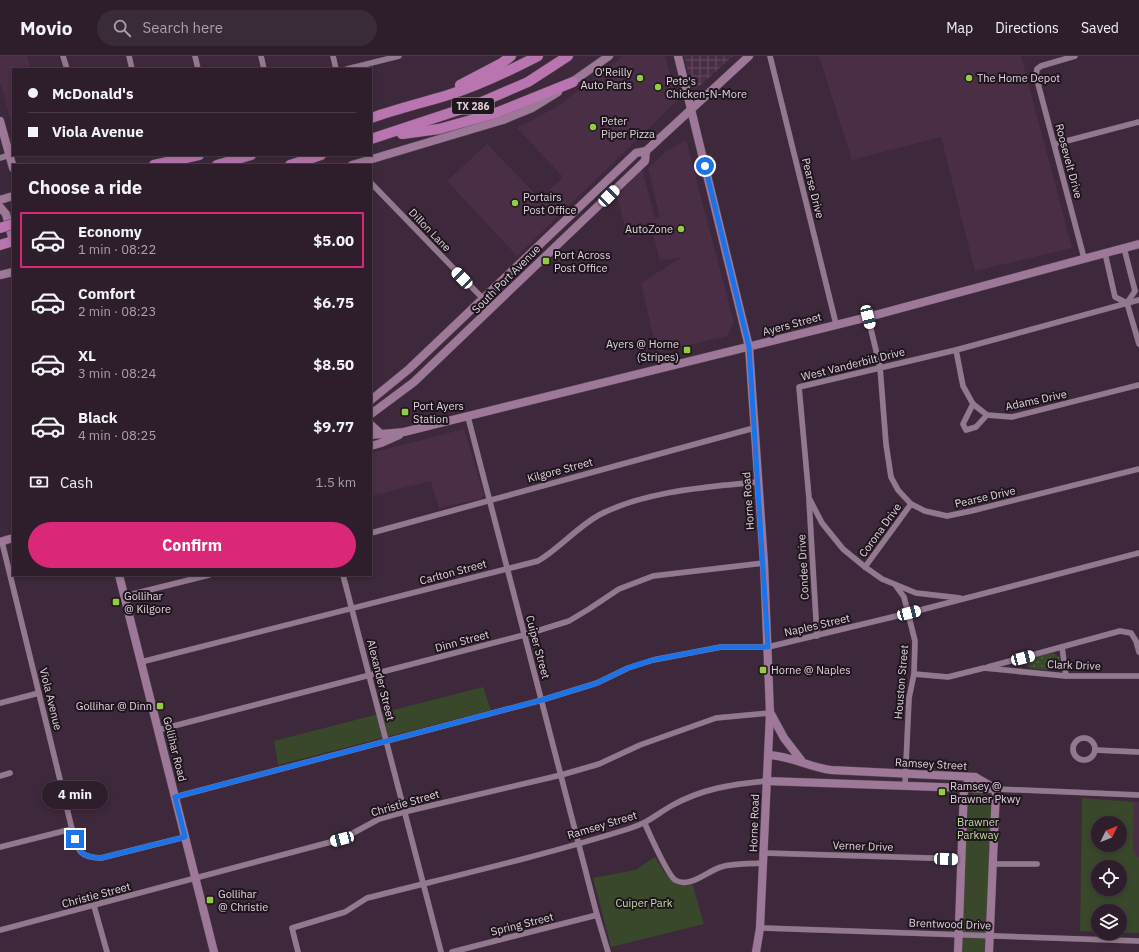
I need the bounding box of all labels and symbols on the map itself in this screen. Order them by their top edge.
place label: O'Reilly Auto Parts [580,65,633,92]
place label: The Home Depot [977,71,1060,85]
marker: O'Reilly Auto Parts [635,73,645,83]
marker: The Home Depot [964,73,974,83]
place label: Pete's Chicken-N-More [666,74,747,101]
marker: Pete's Chicken-N-More [653,82,663,92]
road number: TX 286 [452,98,494,114]
place label: Peter Piper Pizza [601,114,655,141]
marker: Peter Piper Pizza [588,122,598,132]
street label: Roosevelt Drive [1052,122,1086,200]
street label: Pearse Drive [799,156,827,220]
route start [696,157,714,175]
car [596,183,622,209]
place label: Portairs Post Office [523,190,576,217]
marker: Portairs Post Office [510,198,520,208]
street label: Dillon Lane [406,205,454,255]
place label: AutoZone [625,222,673,236]
marker: AutoZone [676,224,686,234]
street label: South Port Avenue [469,242,543,316]
place label: Port Across Post Office [554,248,611,275]
marker: Port Across Post Office [541,256,551,266]
car [449,265,475,291]
car [859,304,877,330]
street label: Ayers Street [761,309,823,339]
place label: Ayers @ Horne (Stripes) [606,337,679,364]
street label: West Vanderbilt Drive [800,344,906,384]
marker: Ayers @ Horne (Stripes) [682,345,692,355]
street label: Adams Drive [1004,387,1068,413]
place label: Port Ayers Station [413,399,464,426]
marker: Port Ayers Station [400,407,410,417]
street label: Kilgore Street [526,454,594,485]
street label: Horne Road [739,472,757,530]
street label: Pearse Drive [953,483,1017,511]
street label: Corona Drive [856,500,904,560]
street label: Condee Drive [794,534,812,600]
street label: Carlton Street [418,556,488,588]
place label: Gollihar @ Kilgore [124,589,171,616]
marker: Gollihar @ Kilgore [111,597,121,607]
car [896,604,922,622]
street label: Naples Street [783,611,851,639]
street label: Cuiper Street [523,614,553,680]
street label: Dinn Street [433,627,491,655]
street label: Alexander Street [364,638,398,722]
street label: Houston Street [891,644,911,720]
car [1010,649,1036,667]
street label: Clark Drive [1047,657,1101,673]
place label: Horne @ Naples [771,663,851,677]
marker: Horne @ Naples [758,665,768,675]
street label: Viola Avenue [36,666,66,732]
place label: Gollihar @ Dinn [76,699,152,713]
marker: Gollihar @ Dinn [155,701,165,711]
street label: Gollihar Road [160,715,190,783]
street label: Ramsey Street [895,755,967,773]
place label: Ramsey @ Brawner Pkwy [950,779,1021,806]
callout: 4 min [42,781,108,809]
street label: Christie Street [369,787,441,819]
marker: Ramsey @ Brawner Pkwy [937,787,947,797]
street label: Horne Road [746,794,762,852]
street label: Ramsey Street [566,808,639,842]
park label: Brawner Parkway [957,815,999,842]
north arrow [1091,816,1127,852]
route end [66,830,84,848]
car [329,830,355,848]
street label: Verner Drive [832,838,894,854]
car [934,853,958,865]
street label: Christie Street [60,879,132,911]
place label: Gollihar @ Christie [218,887,268,914]
marker: Gollihar @ Christie [205,895,215,905]
park label: Cuiper Park [615,896,673,910]
street label: Spring Street [489,909,555,939]
street label: Brentwood Drive [909,916,991,932]

